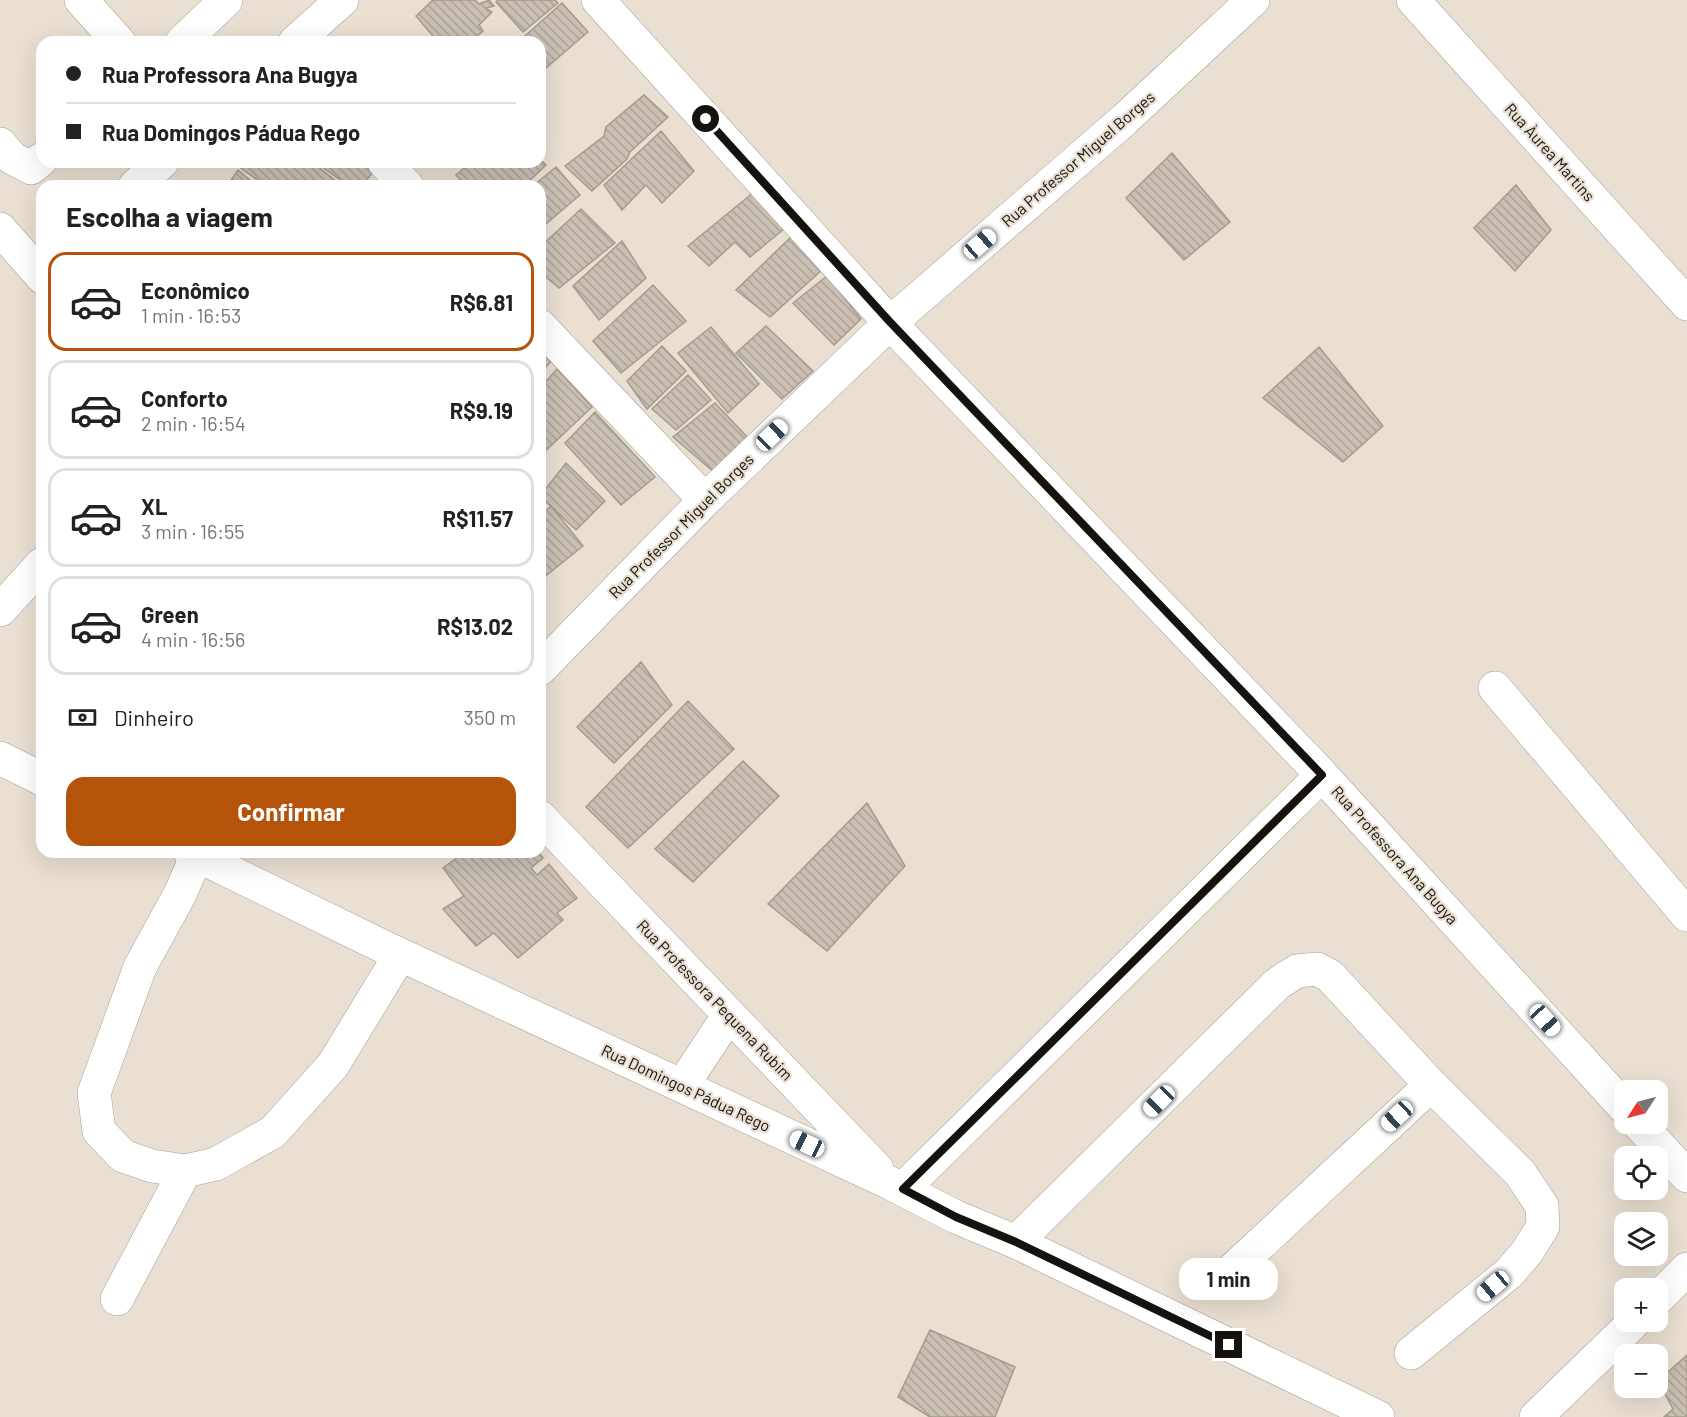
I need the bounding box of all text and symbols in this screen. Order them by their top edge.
text: Rua Professora Ana Bugya [102,61,358,87]
street label: Rua Professor Miguel Borges [997,87,1158,230]
street label: Rua Àurea Martins [1501,99,1599,205]
route start [692,105,719,132]
text: Rua Domingos Pádua Rego [102,119,360,145]
text: Escolha a viagem [66,200,273,232]
car [961,225,999,263]
icon: car [69,275,123,329]
text: Econômico [141,277,250,303]
text: R$6.81 [450,289,513,315]
text: 1 min · 16:53 [141,303,241,327]
icon: car [69,383,123,437]
text: Conforto [141,385,228,411]
text: R$9.19 [450,397,513,423]
text: 2 min · 16:54 [141,411,246,435]
car [753,416,791,454]
street label: Rua Professor Miguel Borges [604,449,757,602]
icon: car [69,491,123,545]
text: XL [141,493,167,519]
text: R$11.57 [442,505,513,531]
text: 3 min · 16:55 [141,519,245,543]
icon: car [69,599,123,653]
text: Green [141,601,199,627]
text: R$13.02 [437,613,513,639]
text: 4 min · 16:56 [141,627,245,651]
icon: cash [66,701,99,734]
text: Dinheiro [114,704,194,730]
text: 350 m [464,705,516,729]
button: Confirmar [66,777,516,846]
street label: Rua Professora Ana Bugya [1328,781,1463,928]
street label: Rua Professora Pequena Rubim [633,915,797,1084]
car [1526,1001,1564,1039]
street label: Rua Domingos Pádua Rego [599,1040,774,1135]
north arrow [1614,1080,1668,1134]
map controls [1614,1080,1668,1398]
car [1140,1082,1178,1120]
car [1378,1097,1416,1135]
car [787,1128,827,1160]
button: locate [1614,1146,1668,1200]
button: layers [1614,1212,1668,1266]
callout: 1 min [1180,1258,1278,1300]
text: 1 min [1207,1267,1250,1291]
car [1473,1268,1513,1304]
button: + [1614,1278,1668,1332]
route end [1215,1331,1242,1358]
button: − [1614,1344,1668,1398]

